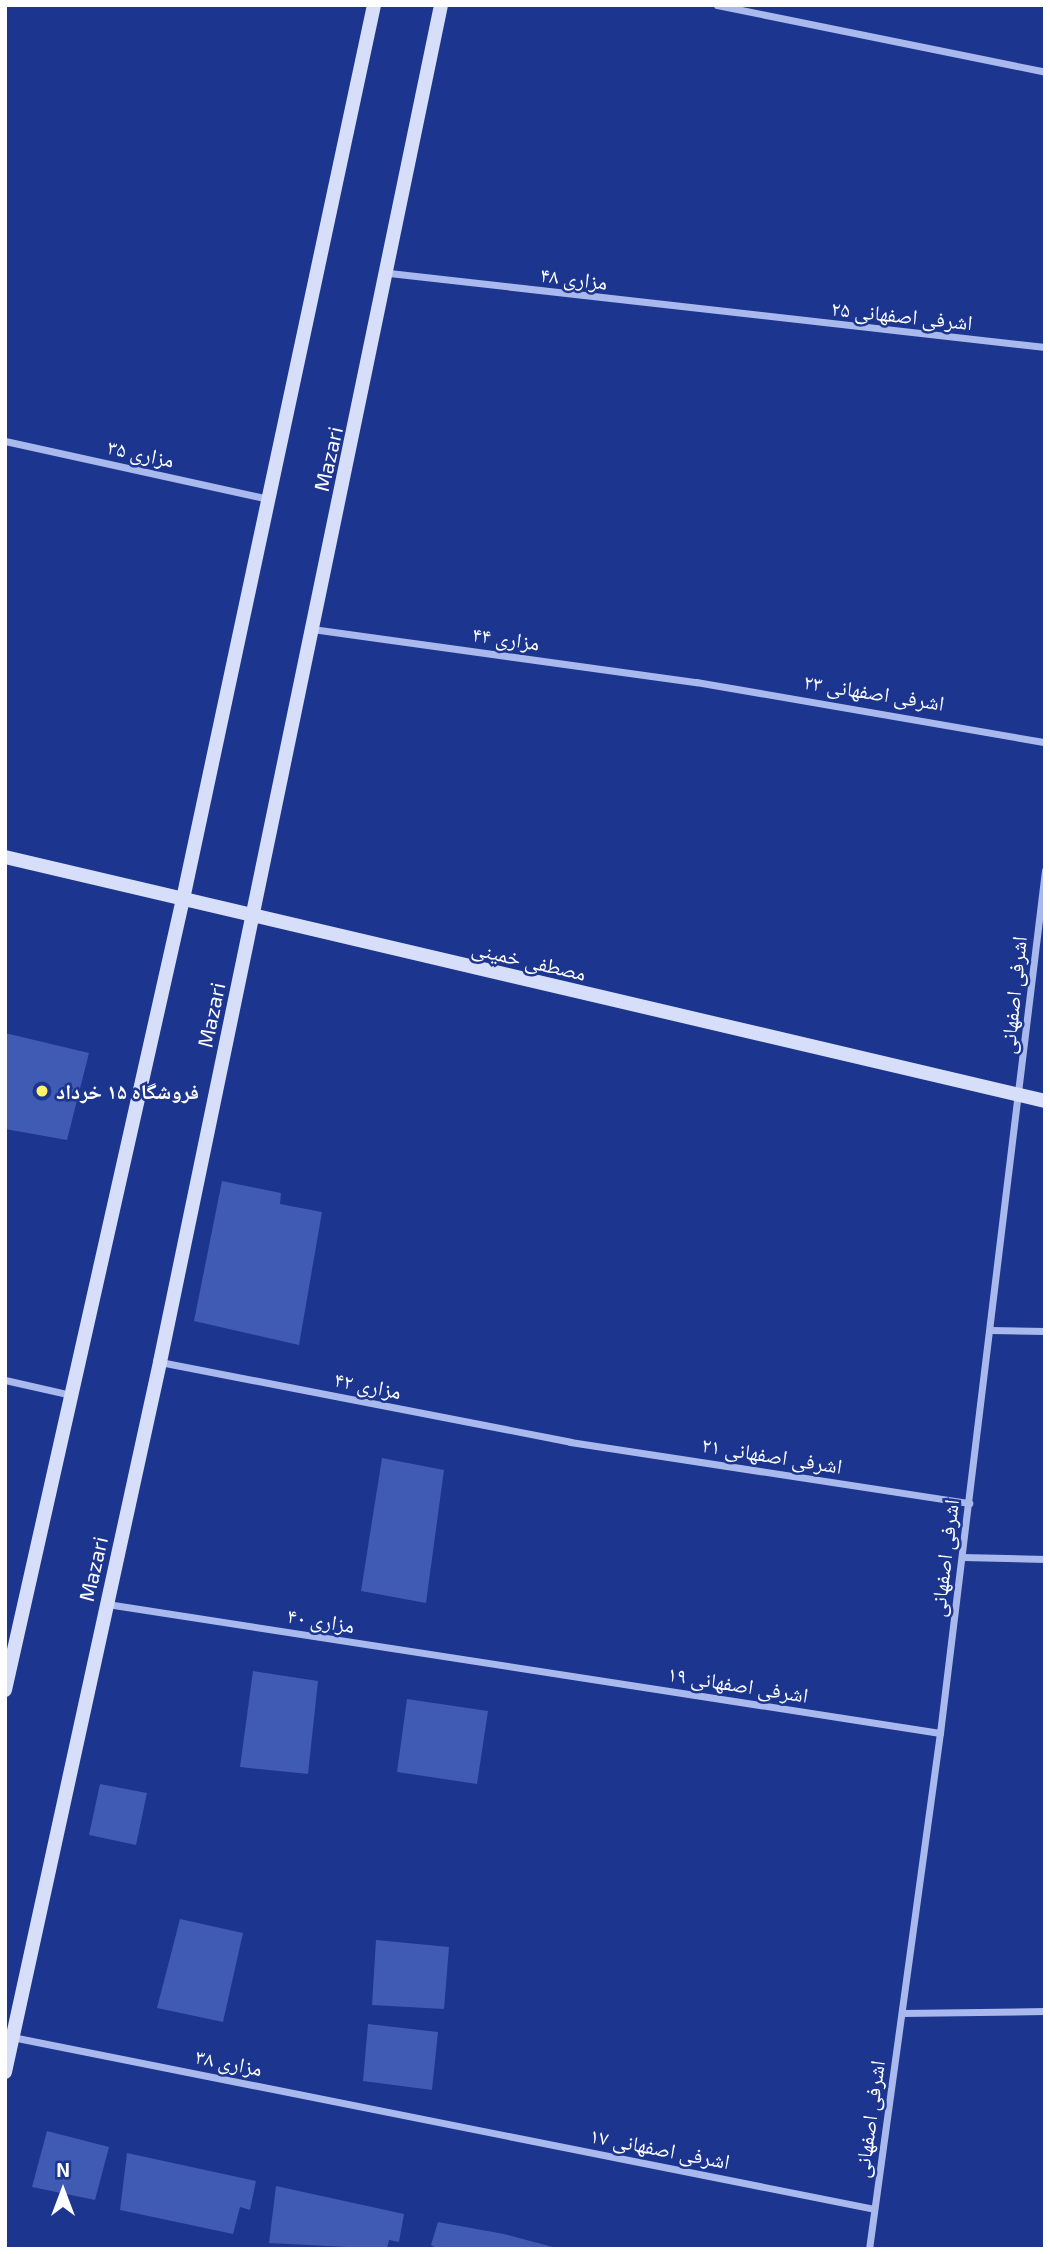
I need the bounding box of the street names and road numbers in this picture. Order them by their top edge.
street label: مزاری ۴۸ [539,261,609,295]
street label: اشرفی اصفهانی ۲۵ [830,295,974,335]
street label: Mazari [308,424,348,494]
street label: مزاری ۳۵ [105,434,177,472]
street label: مزاری ۴۴ [471,621,541,655]
street label: اشرفی اصفهانی ۲۳ [802,668,946,716]
street label: مصطفی خمینی [469,935,589,985]
street label: اشرفی اصفهانی [994,935,1032,1055]
street label: Mazari [192,980,230,1050]
street label: مزاری ۴۲ [332,1366,404,1404]
street label: اشرفی اصفهانی ۲۱ [700,1431,844,1479]
street label: اشرفی اصفهانی [924,1498,964,1618]
street label: Mazari [73,1534,113,1604]
street label: مزاری ۴۰ [286,1602,356,1638]
street label: اشرفی اصفهانی ۱۹ [666,1660,810,1708]
street label: مزاری ۳۸ [193,2043,265,2081]
street label: اشرفی اصفهانی [848,2059,890,2179]
street label: اشرفی اصفهانی ۱۷ [588,2122,732,2174]

